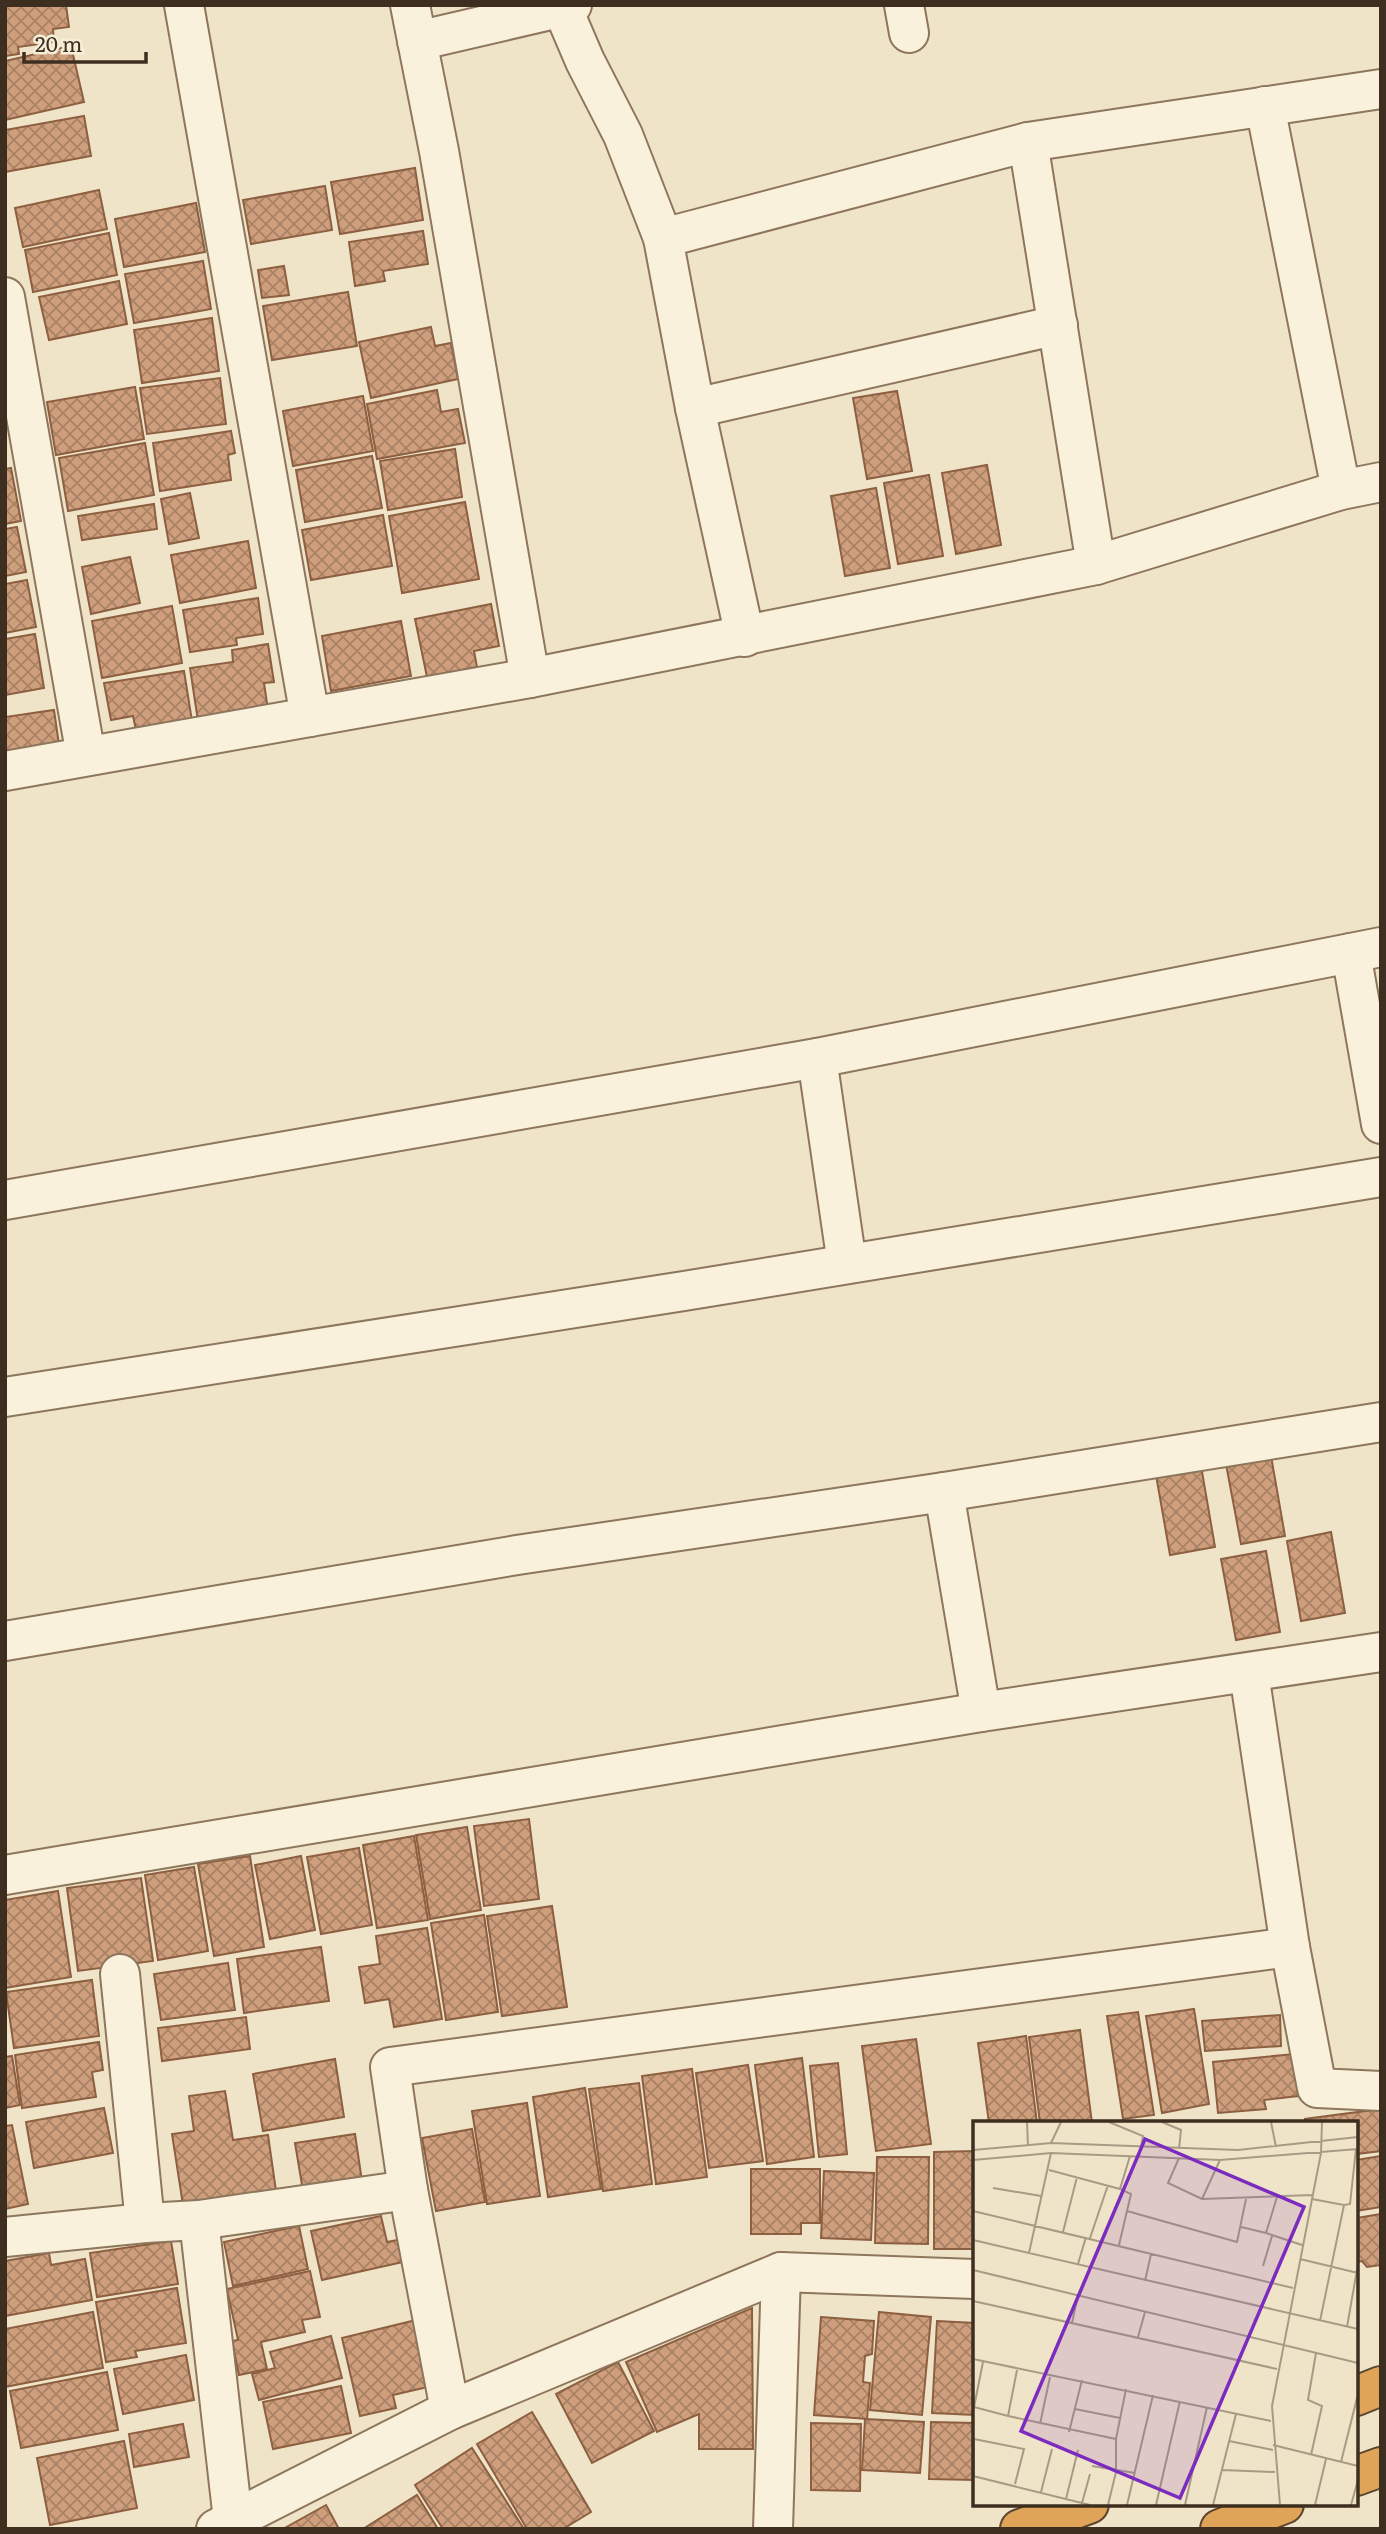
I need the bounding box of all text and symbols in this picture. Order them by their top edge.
scale bar [24,21,147,65]
text: 20 m [35,27,82,58]
inset map [973,2121,1358,2506]

